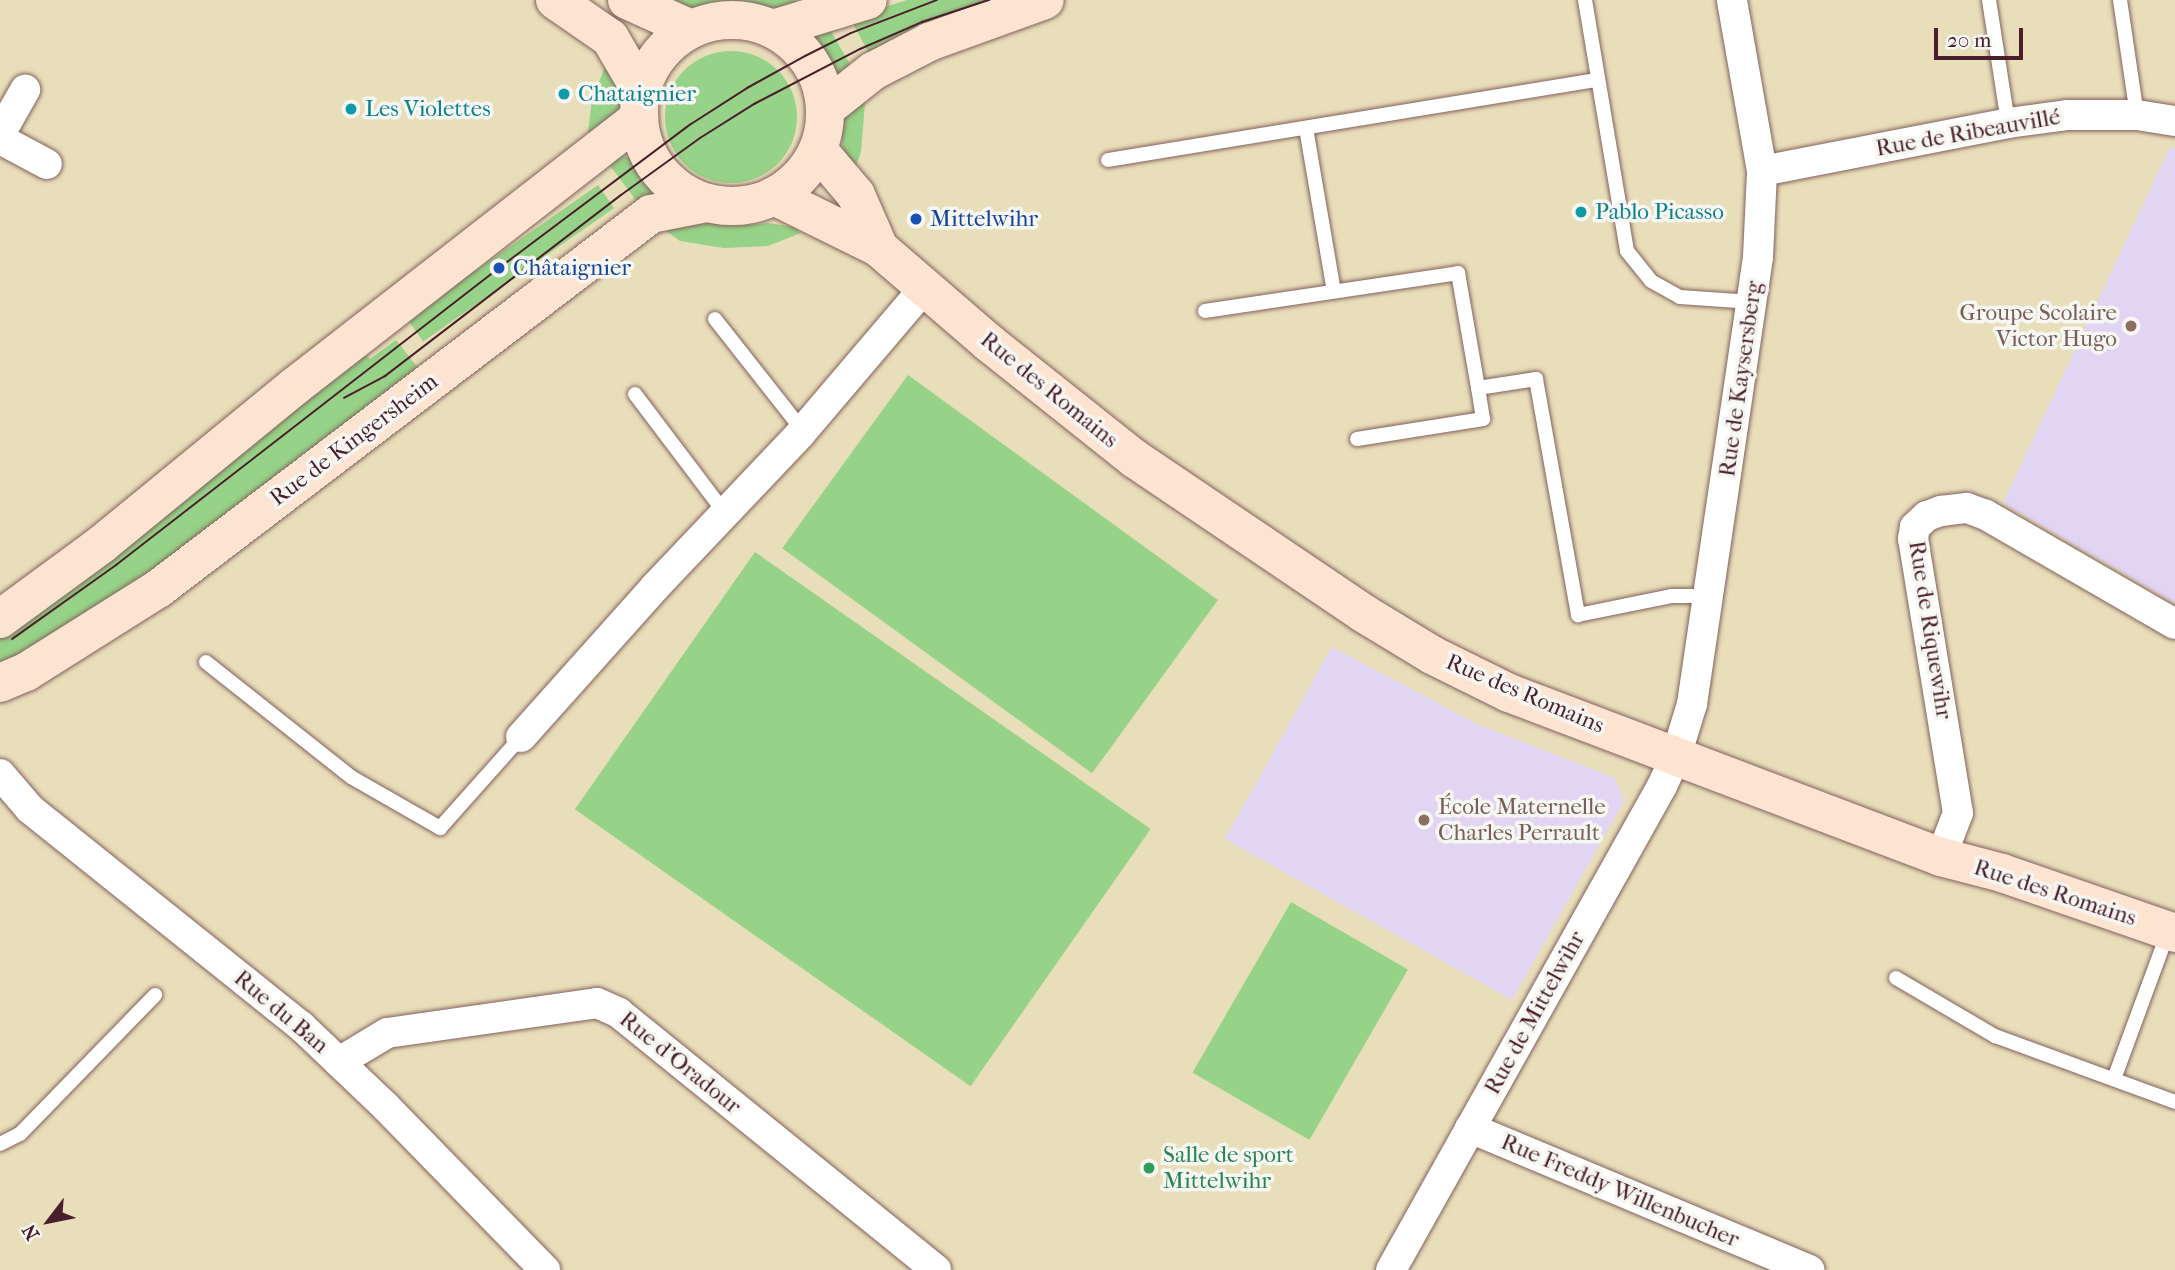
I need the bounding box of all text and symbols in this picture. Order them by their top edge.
scale bar [1937,14,2026,58]
text: 20 m [1947,28,1991,52]
place label: Chataignier [578,80,696,108]
marker: Chataignier [556,86,572,102]
place label: Les Violettes [365,95,491,123]
marker: Les Violettes [343,101,359,117]
street label: Rue de Ribeauvillé [1874,103,2062,163]
place label: Pablo Picasso [1595,198,1724,226]
marker: Pablo Picasso [1573,204,1589,220]
place label: Mittelwihr [930,205,1038,233]
marker: Mittelwihr [908,211,924,227]
place label: Châtaignier [513,254,631,282]
marker: Châtaignier [491,260,507,276]
street label: Rue de Kaysersberg [1714,279,1768,479]
place label: Groupe Scolaire Victor Hugo [1960,299,2117,353]
marker: Groupe Scolaire Victor Hugo [2123,318,2139,334]
street label: Rue des Romains [975,326,1123,454]
street label: Rue de Kingersheim [265,368,443,512]
street label: Rue de Riquewihr [1902,539,1958,721]
street label: Rue des Romains [1442,648,1608,740]
place label: École Maternelle Charles Perrault [1438,793,1606,847]
marker: École Maternelle Charles Perrault [1416,812,1432,828]
street label: Rue des Romains [1970,854,2140,932]
street label: Rue de Mittelwihr [1479,926,1591,1100]
street label: Rue du Ban [228,965,334,1059]
street label: Rue d'Oradour [614,1006,746,1120]
street label: Rue Freddy Willenbucher [1497,1128,1743,1254]
place label: Salle de sport Mittelwihr [1163,1141,1294,1195]
marker: Salle de sport Mittelwihr [1141,1160,1157,1176]
north arrow [14,1186,84,1256]
text: N [18,1220,44,1244]

